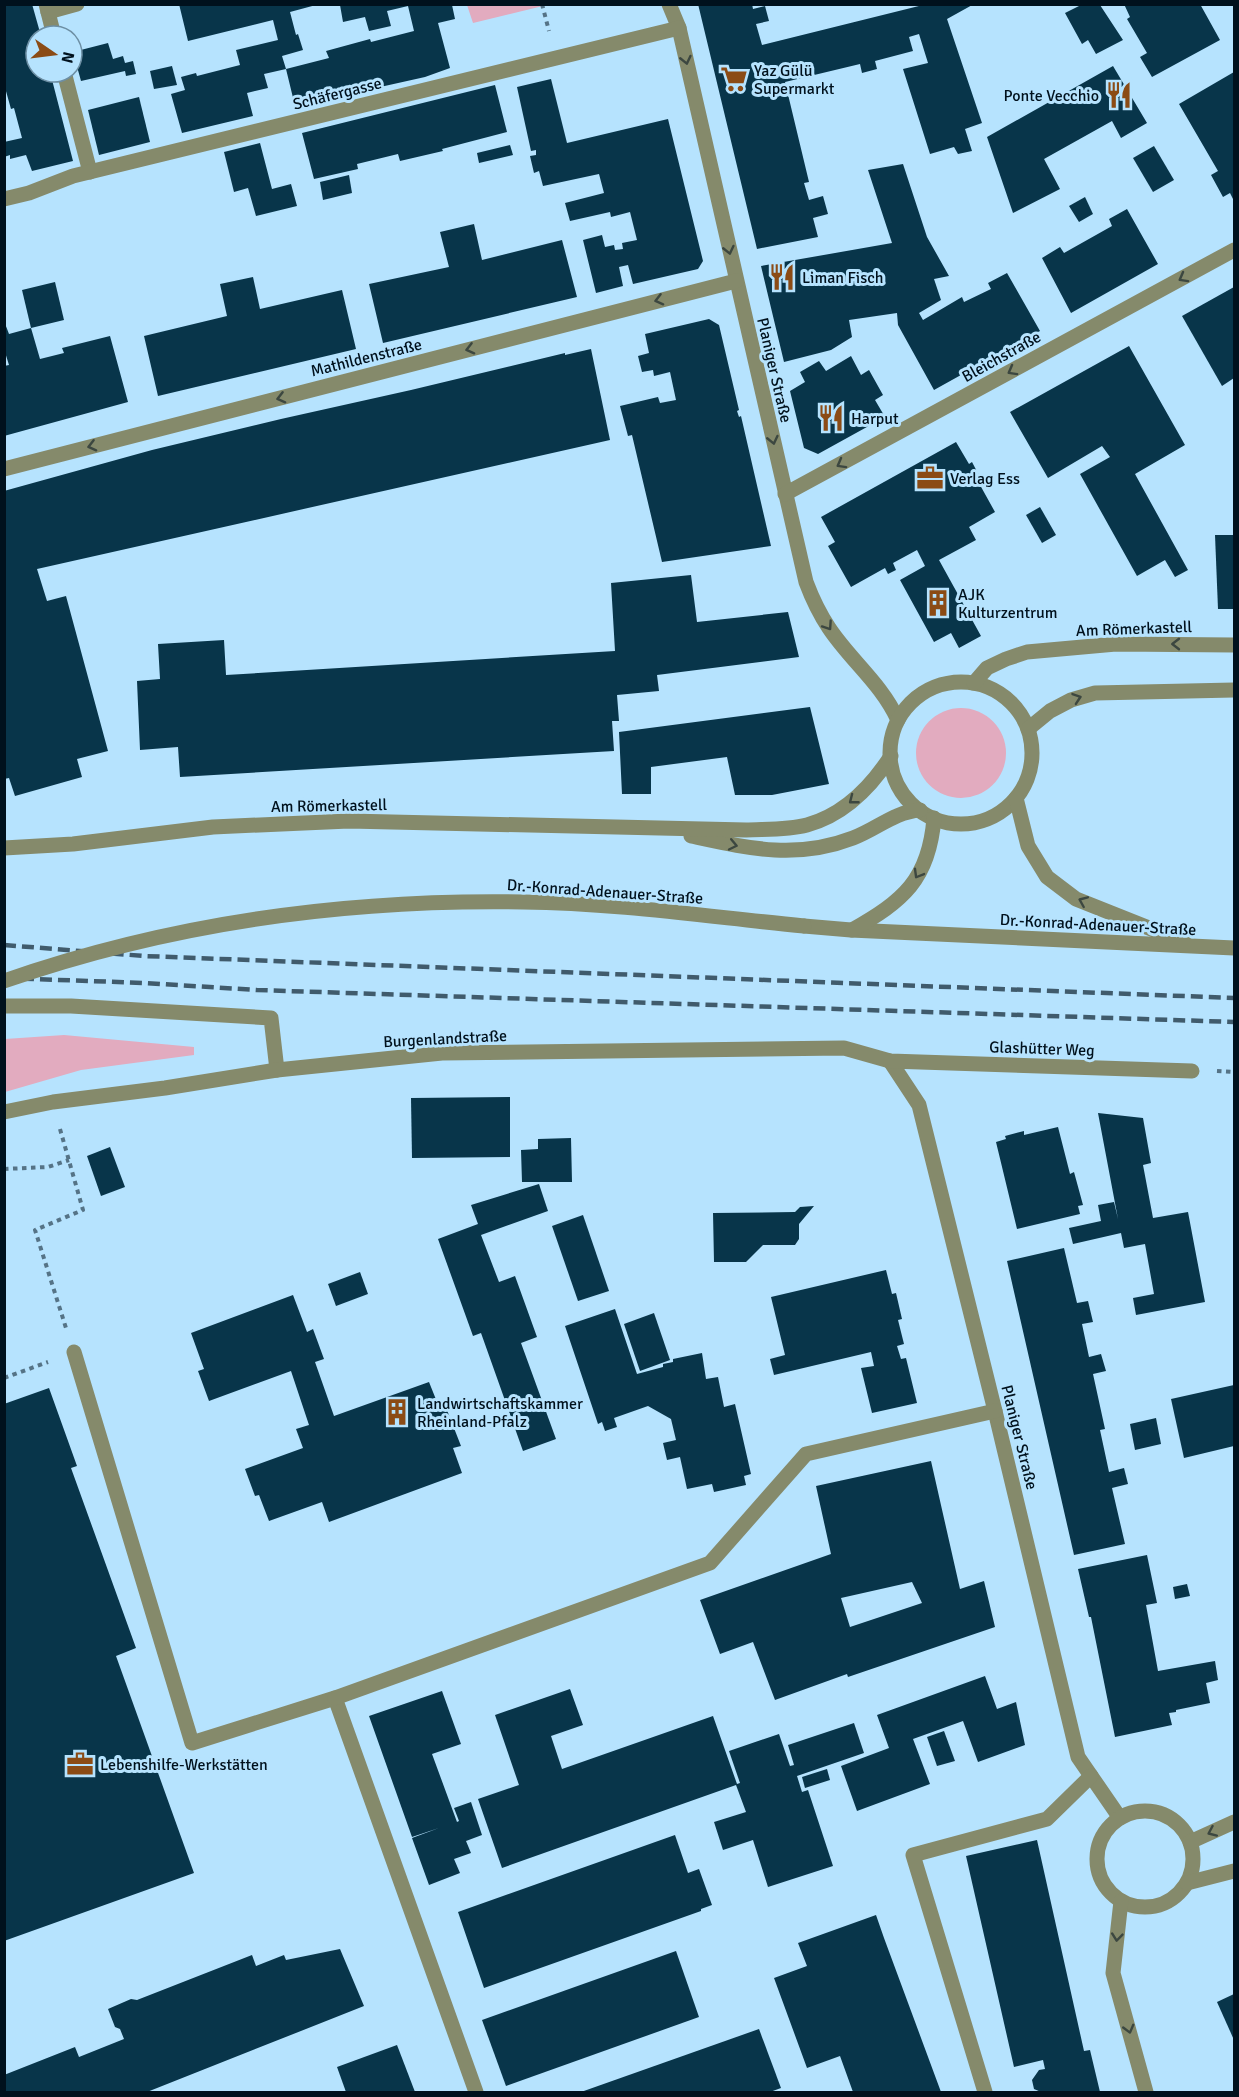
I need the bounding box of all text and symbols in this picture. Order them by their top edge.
north arrow [24,24,84,84]
text: N [57,50,79,65]
one-way arrow [679,55,692,65]
place label: Yaz Gülü Supermarkt [754,61,835,99]
supermarket icon: Yaz Gülü Supermarkt [719,64,749,94]
street label: Schäfergasse [291,73,384,115]
restaurant icon: Ponte Vecchio [1104,80,1134,110]
place label: Ponte Vecchio [1004,86,1099,106]
one-way arrow [722,245,735,255]
restaurant icon: Liman Fisch [767,262,797,292]
place label: Liman Fisch [802,268,883,288]
one-way arrow [1179,271,1189,282]
one-way arrow [654,293,664,306]
street label: Planiger Straße [752,316,796,425]
street label: Bleichstraße [958,327,1045,387]
street label: Mathildenstraße [309,334,424,381]
one-way arrow [465,342,476,354]
one-way arrow [1008,364,1018,375]
one-way arrow [276,390,286,403]
restaurant icon: Harput [816,403,846,433]
place label: Harput [851,409,899,429]
one-way arrow [765,435,778,445]
one-way arrow [87,439,98,451]
one-way arrow [836,457,847,468]
office icon: Verlag Ess [915,463,945,493]
place label: Verlag Ess [950,469,1020,489]
place label: AJK Kulturzentrum [958,585,1057,623]
building icon: AJK Kulturzentrum [923,588,953,618]
street label: Am Römerkastell [1076,617,1193,641]
one-way arrow [821,619,832,630]
one-way arrow [1172,638,1181,650]
one-way arrow [1071,693,1082,706]
one-way arrow [848,793,859,804]
street label: Am Römerkastell [271,795,388,817]
one-way arrow [728,838,738,851]
one-way arrow [914,868,926,878]
street label: Dr.-Konrad-Adenauer-Straße [506,875,704,909]
one-way arrow [1078,896,1089,908]
street label: Dr.-Konrad-Adenauer-Straße [999,910,1197,940]
street label: Burgenlandstraße [383,1026,507,1052]
street label: Glashütter Weg [989,1037,1095,1061]
street label: Planiger Straße [996,1383,1042,1492]
place label: Landwirtschaftskammer Rheinland-Pfalz [417,1394,583,1432]
building icon: Landwirtschaftskammer Rheinland-Pfalz [382,1397,412,1427]
office icon: Lebenshilfe-Werkstätten [65,1749,95,1779]
place label: Lebenshilfe-Werkstätten [100,1755,268,1775]
one-way arrow [1208,1825,1219,1837]
one-way arrow [1111,1932,1124,1941]
one-way arrow [1121,2024,1134,2034]

